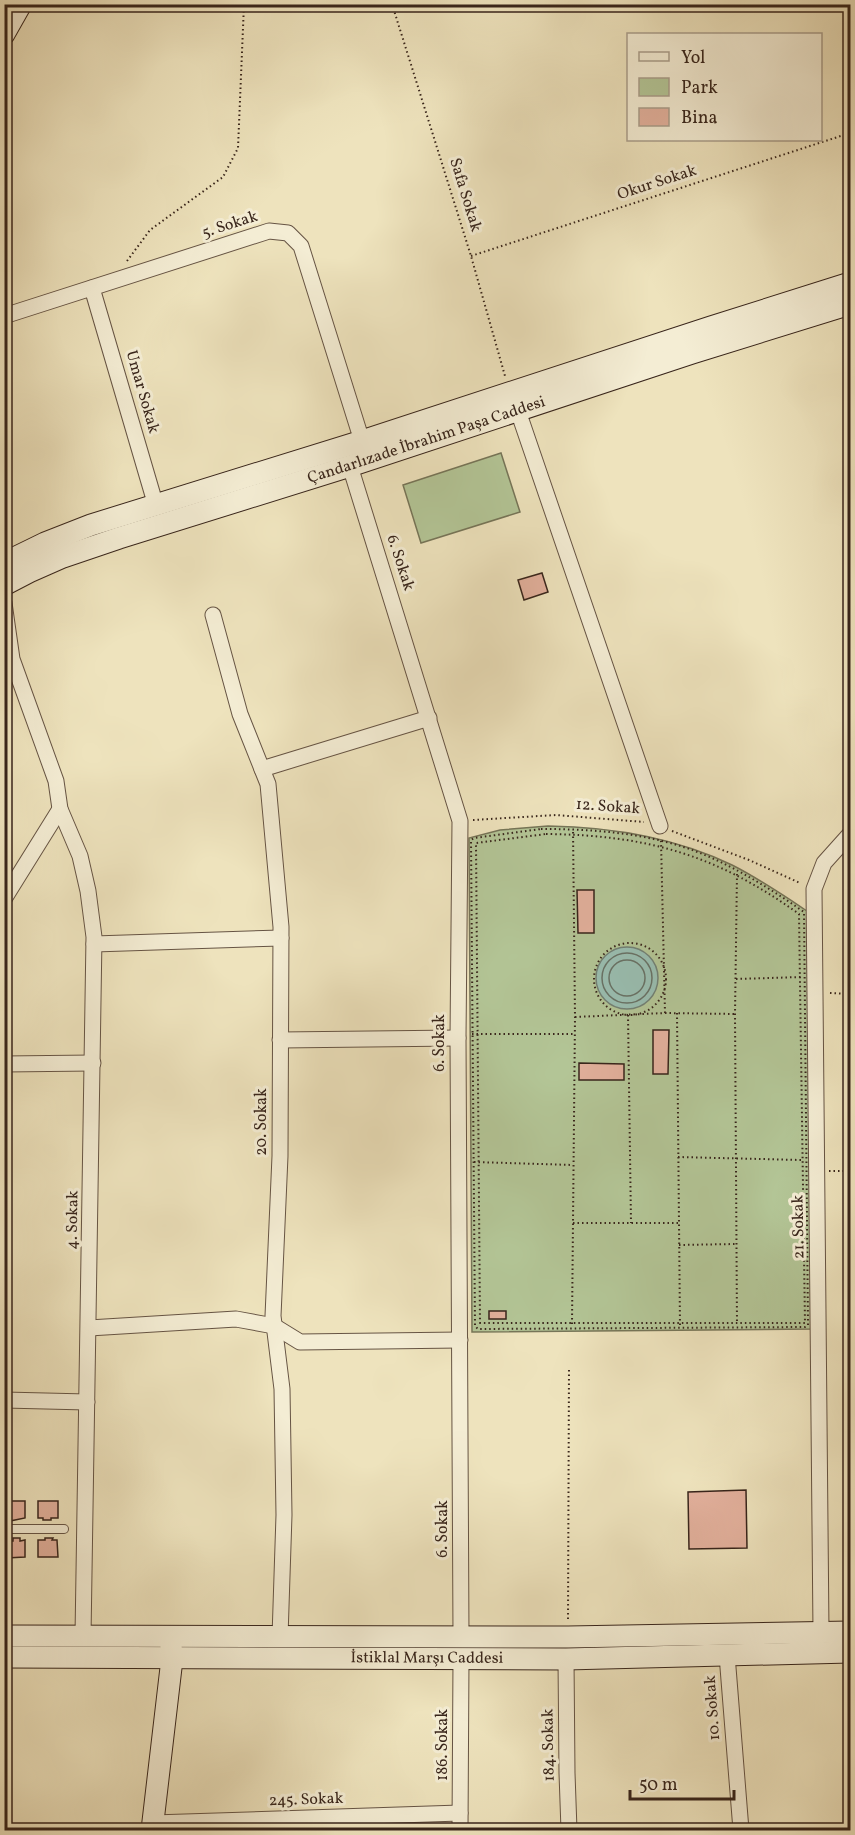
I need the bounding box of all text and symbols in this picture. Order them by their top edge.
legend [627,33,822,141]
text: Yol [681,46,706,71]
text: Park [681,76,718,101]
text: Bina [681,106,717,131]
street label: Safa Sokak [443,155,487,235]
street label: Okur Sokak [615,160,700,206]
street label: 5. Sokak [199,206,261,244]
street label: Umar Sokak [120,348,164,436]
street label: Çandarlızade İbrahim Paşa Caddesi [305,391,548,490]
street label: 6. Sokak [381,532,419,594]
street label: 12. Sokak [575,794,641,820]
street label: 6. Sokak [429,1014,451,1072]
street label: 20. Sokak [251,1088,273,1156]
street label: 4. Sokak [61,1190,85,1250]
street label: 21. Sokak [787,1194,811,1259]
street label: 6. Sokak [432,1500,454,1558]
street label: İstiklal Marşı Caddesi [351,1647,504,1670]
street label: 10. Sokak [700,1674,726,1741]
street label: 184. Sokak [537,1708,561,1782]
street label: 186. Sokak [432,1709,454,1781]
scale bar [630,1763,734,1801]
text: 50 m [639,1773,678,1798]
street label: 245. Sokak [268,1788,344,1812]

